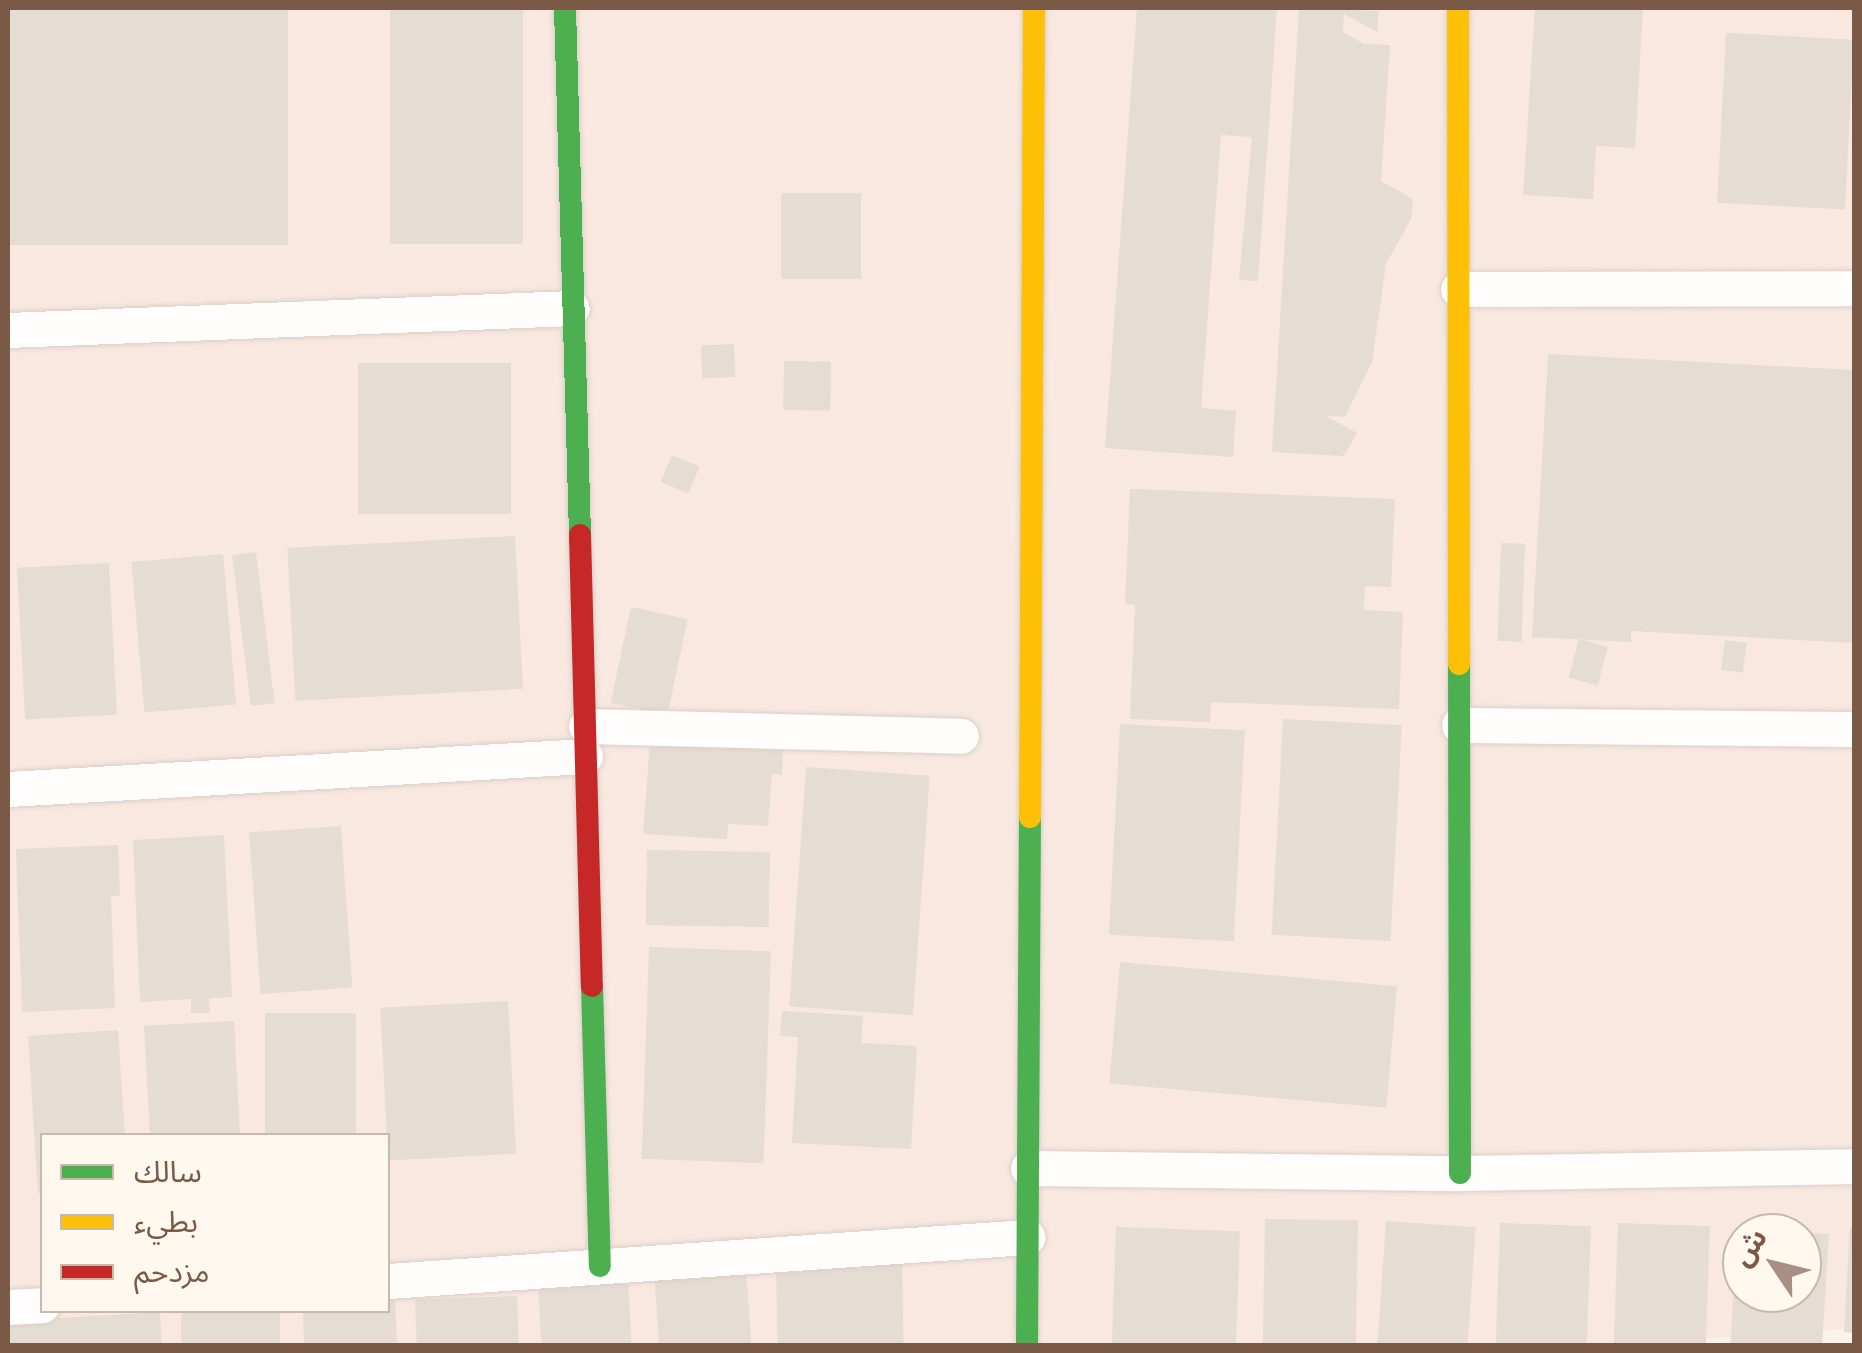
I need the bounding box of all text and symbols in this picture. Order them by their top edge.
legend [40,1133,390,1313]
text: سالك [134,1151,202,1191]
text: بطيء [134,1201,198,1241]
north arrow [1722,1213,1822,1313]
text: ش [1722,1220,1776,1274]
text: مزدحم [134,1251,210,1291]

